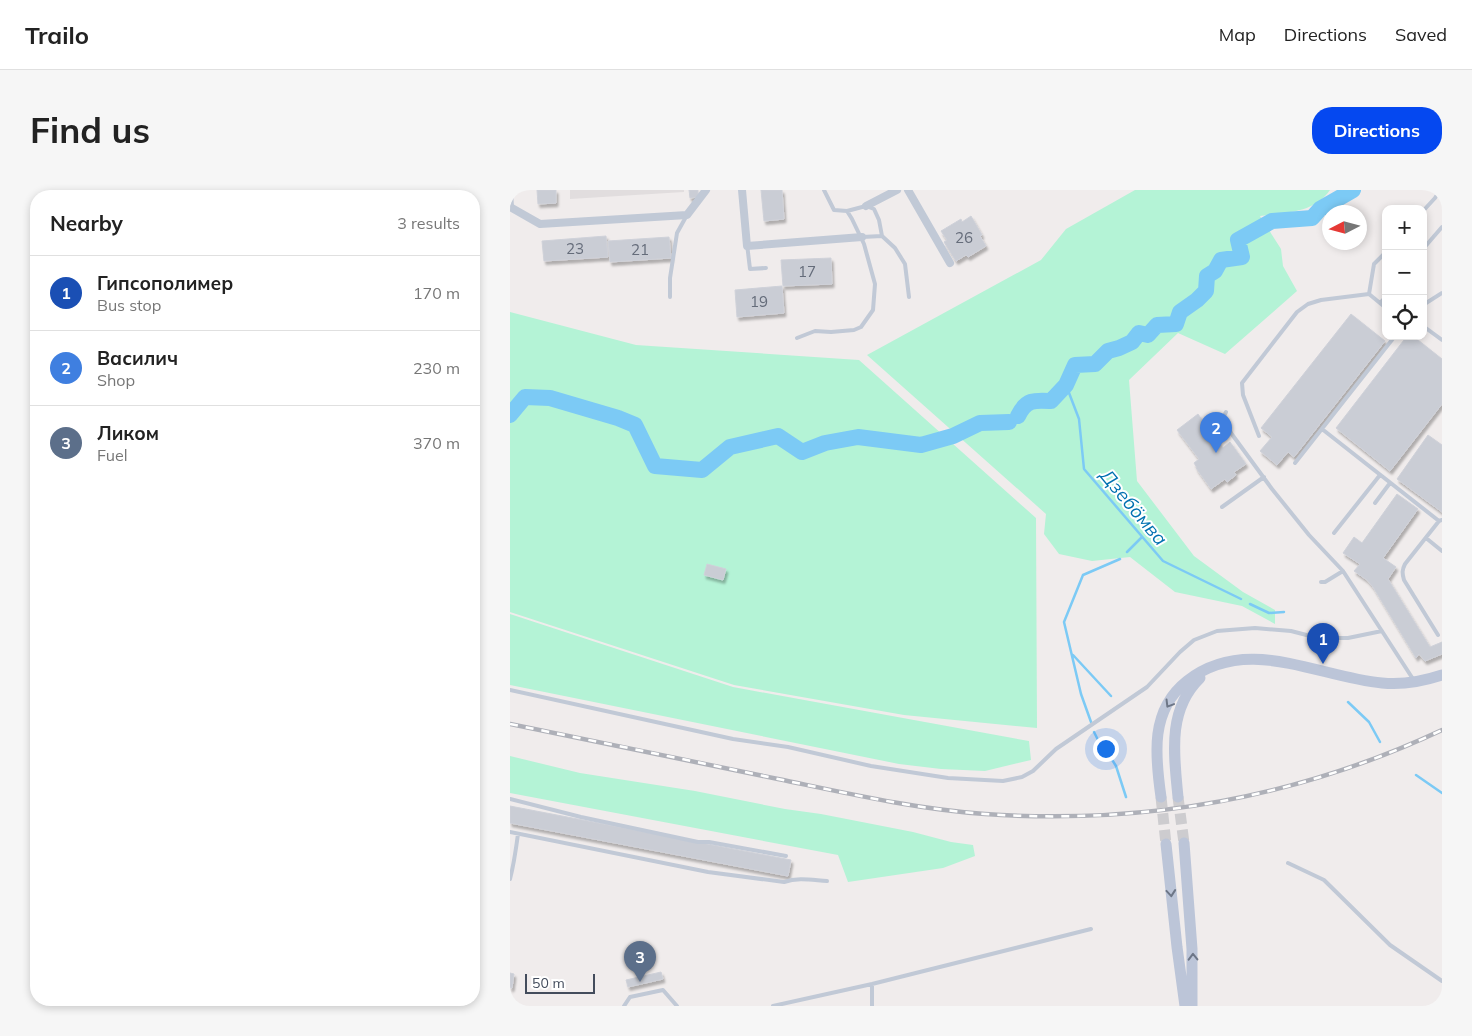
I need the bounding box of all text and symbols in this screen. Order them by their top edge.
text: Trailo [25,20,89,50]
text: Map [1219,23,1256,46]
text: Directions [1284,23,1367,46]
text: Saved [1395,23,1447,46]
button: Directions [1312,107,1442,154]
text: Find us [30,108,150,152]
north arrow [1322,205,1367,250]
map controls [1382,205,1427,340]
button: + [1382,205,1427,250]
text: Nearby [50,210,123,236]
text: 3 results [397,213,460,233]
house number: 26 [955,228,973,247]
house number: 23 [566,239,584,258]
house number: 21 [631,240,649,259]
button: − [1382,250,1427,295]
house number: 17 [798,262,816,281]
text: Гипсополимер [97,271,233,295]
text: 1 [61,283,71,303]
text: 170 m [413,283,460,303]
house number: 19 [750,292,768,311]
text: Bus stop [97,295,161,315]
button: locate [1382,295,1427,340]
text: Василич [97,346,178,370]
text: 2 [61,358,71,378]
text: 230 m [413,358,460,378]
text: Shop [97,370,135,390]
pin: 2 [1200,412,1232,453]
text: Ликом [97,421,159,445]
text: 3 [61,433,71,453]
text: 370 m [413,433,460,453]
text: Fuel [97,445,128,465]
water label: Дзебӧмва [1094,463,1173,550]
pin: 1 [1307,623,1339,664]
one-way arrow [1165,698,1175,707]
your location [1093,736,1119,762]
one-way arrow [1166,889,1177,897]
pin: 3 [624,941,656,982]
one-way arrow [1187,953,1198,961]
scale bar [525,971,595,994]
text: 50 m [532,974,565,992]

